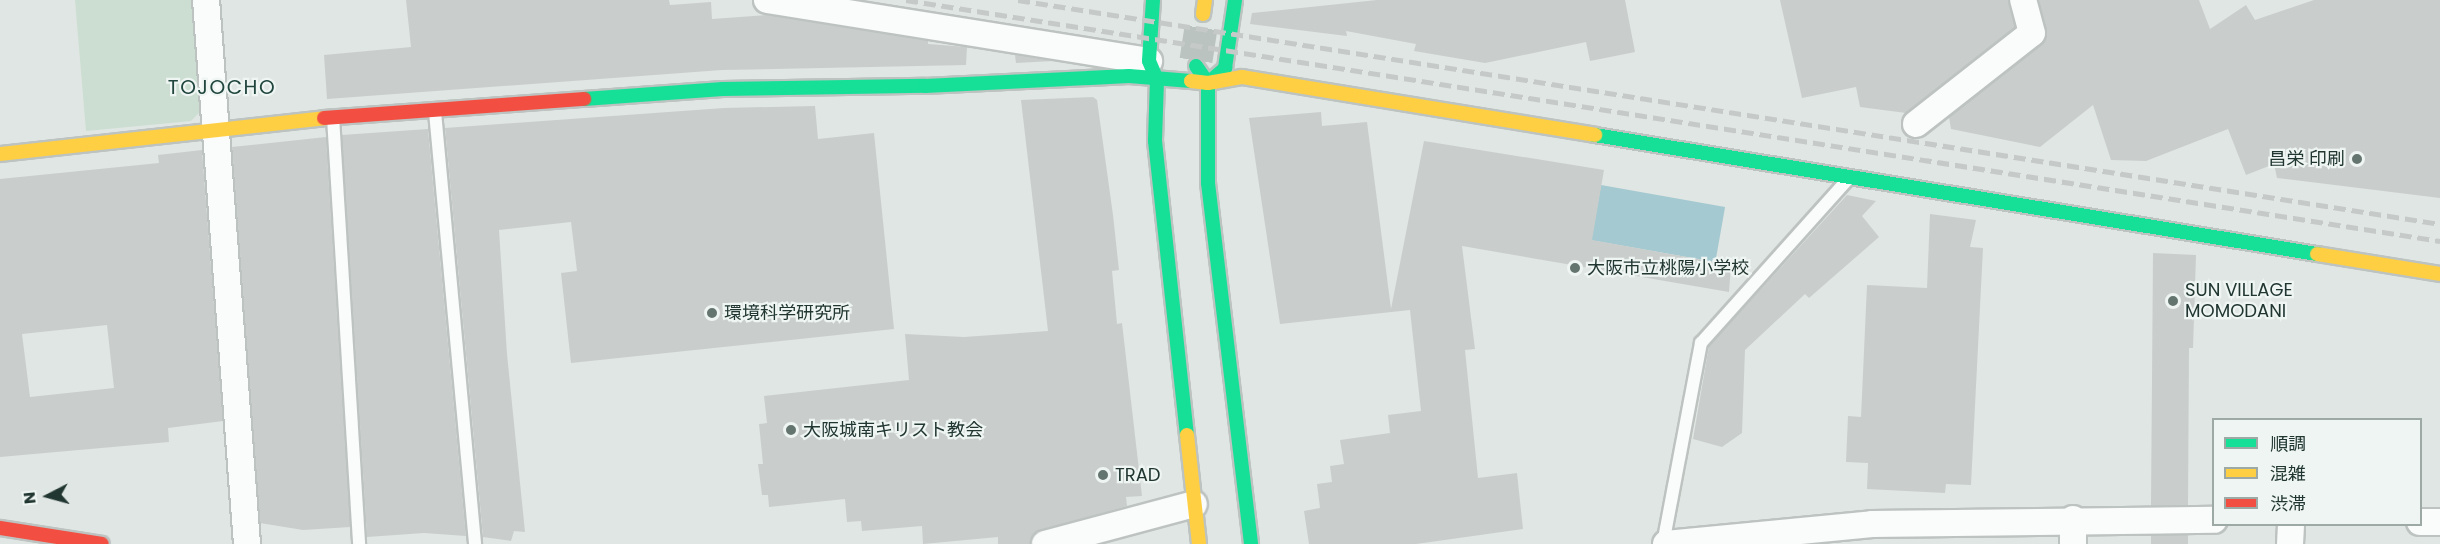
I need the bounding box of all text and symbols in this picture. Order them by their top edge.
district label: TOJOCHO [168,75,276,99]
place label: 昌栄 印刷 [2268,148,2345,170]
marker: 昌栄 印刷 [2350,152,2364,166]
place label: 大阪市立桃陽小学校 [1587,257,1749,279]
marker: 大阪市立桃陽小学校 [1568,261,1582,275]
place label: SUN VILLAGE MOMODANI [2185,280,2293,322]
marker: SUN VILLAGE MOMODANI [2166,294,2180,308]
place label: 環境科学研究所 [724,302,850,324]
marker: 環境科学研究所 [705,306,719,320]
legend [2212,418,2422,526]
place label: 大阪城南キリスト教会 [803,419,983,441]
marker: 大阪城南キリスト教会 [784,423,798,437]
text: 順調 [2270,431,2306,456]
text: 混雑 [2270,461,2306,486]
place label: TRAD [1115,464,1161,486]
north arrow [18,466,78,526]
marker: TRAD [1096,468,1110,482]
text: N [18,491,42,505]
text: 渋滞 [2270,491,2306,516]

